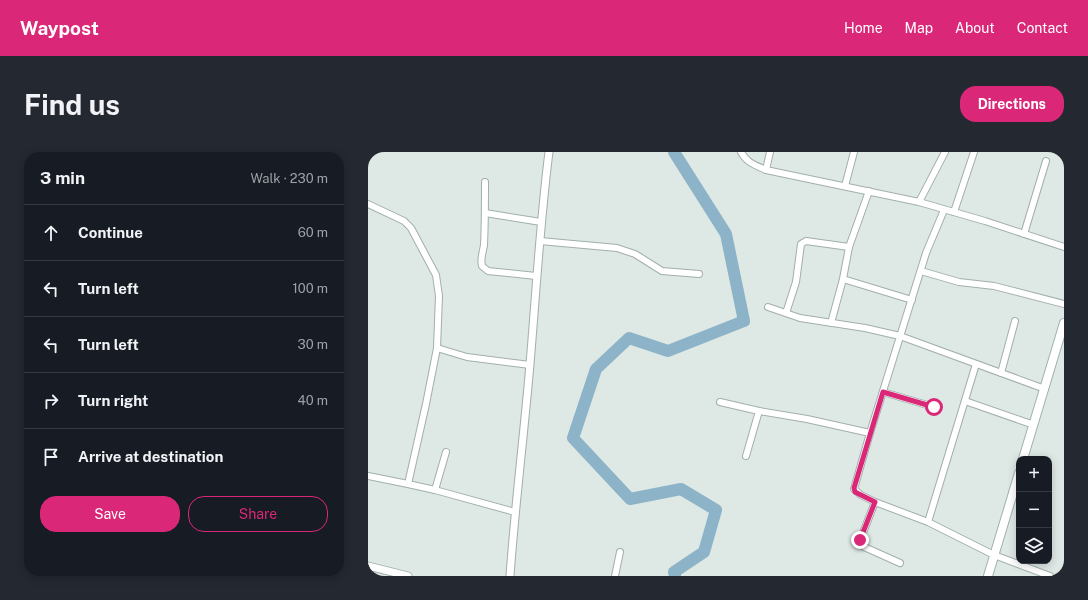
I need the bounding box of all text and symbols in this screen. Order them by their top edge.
text: Waypost [20,17,99,39]
text: Home [844,20,883,36]
text: Map [905,20,933,36]
text: About [955,20,995,36]
text: Contact [1017,20,1068,36]
button: Directions [960,86,1064,122]
text: Find us [24,88,120,121]
text: 3 min [40,168,85,188]
text: Walk · 230 m [250,171,328,186]
icon: ahead [40,222,62,244]
text: Continue [78,224,143,241]
text: 60 m [298,225,328,240]
icon: left [40,278,62,300]
text: Turn left [78,280,139,297]
text: 100 m [292,281,328,296]
icon: left [40,334,62,356]
text: Turn left [78,336,139,353]
text: 30 m [298,337,328,352]
icon: right [40,390,62,412]
text: Turn right [78,392,148,409]
text: 40 m [297,393,328,408]
route start [925,398,943,416]
icon: arrive [40,446,62,468]
text: Arrive at destination [78,448,223,465]
map controls [1016,456,1052,564]
button: + [1016,456,1052,492]
button: − [1016,492,1052,528]
button: Save [40,496,180,532]
button: Share [188,496,328,532]
button: layers [1016,528,1052,564]
route end [851,531,869,549]

